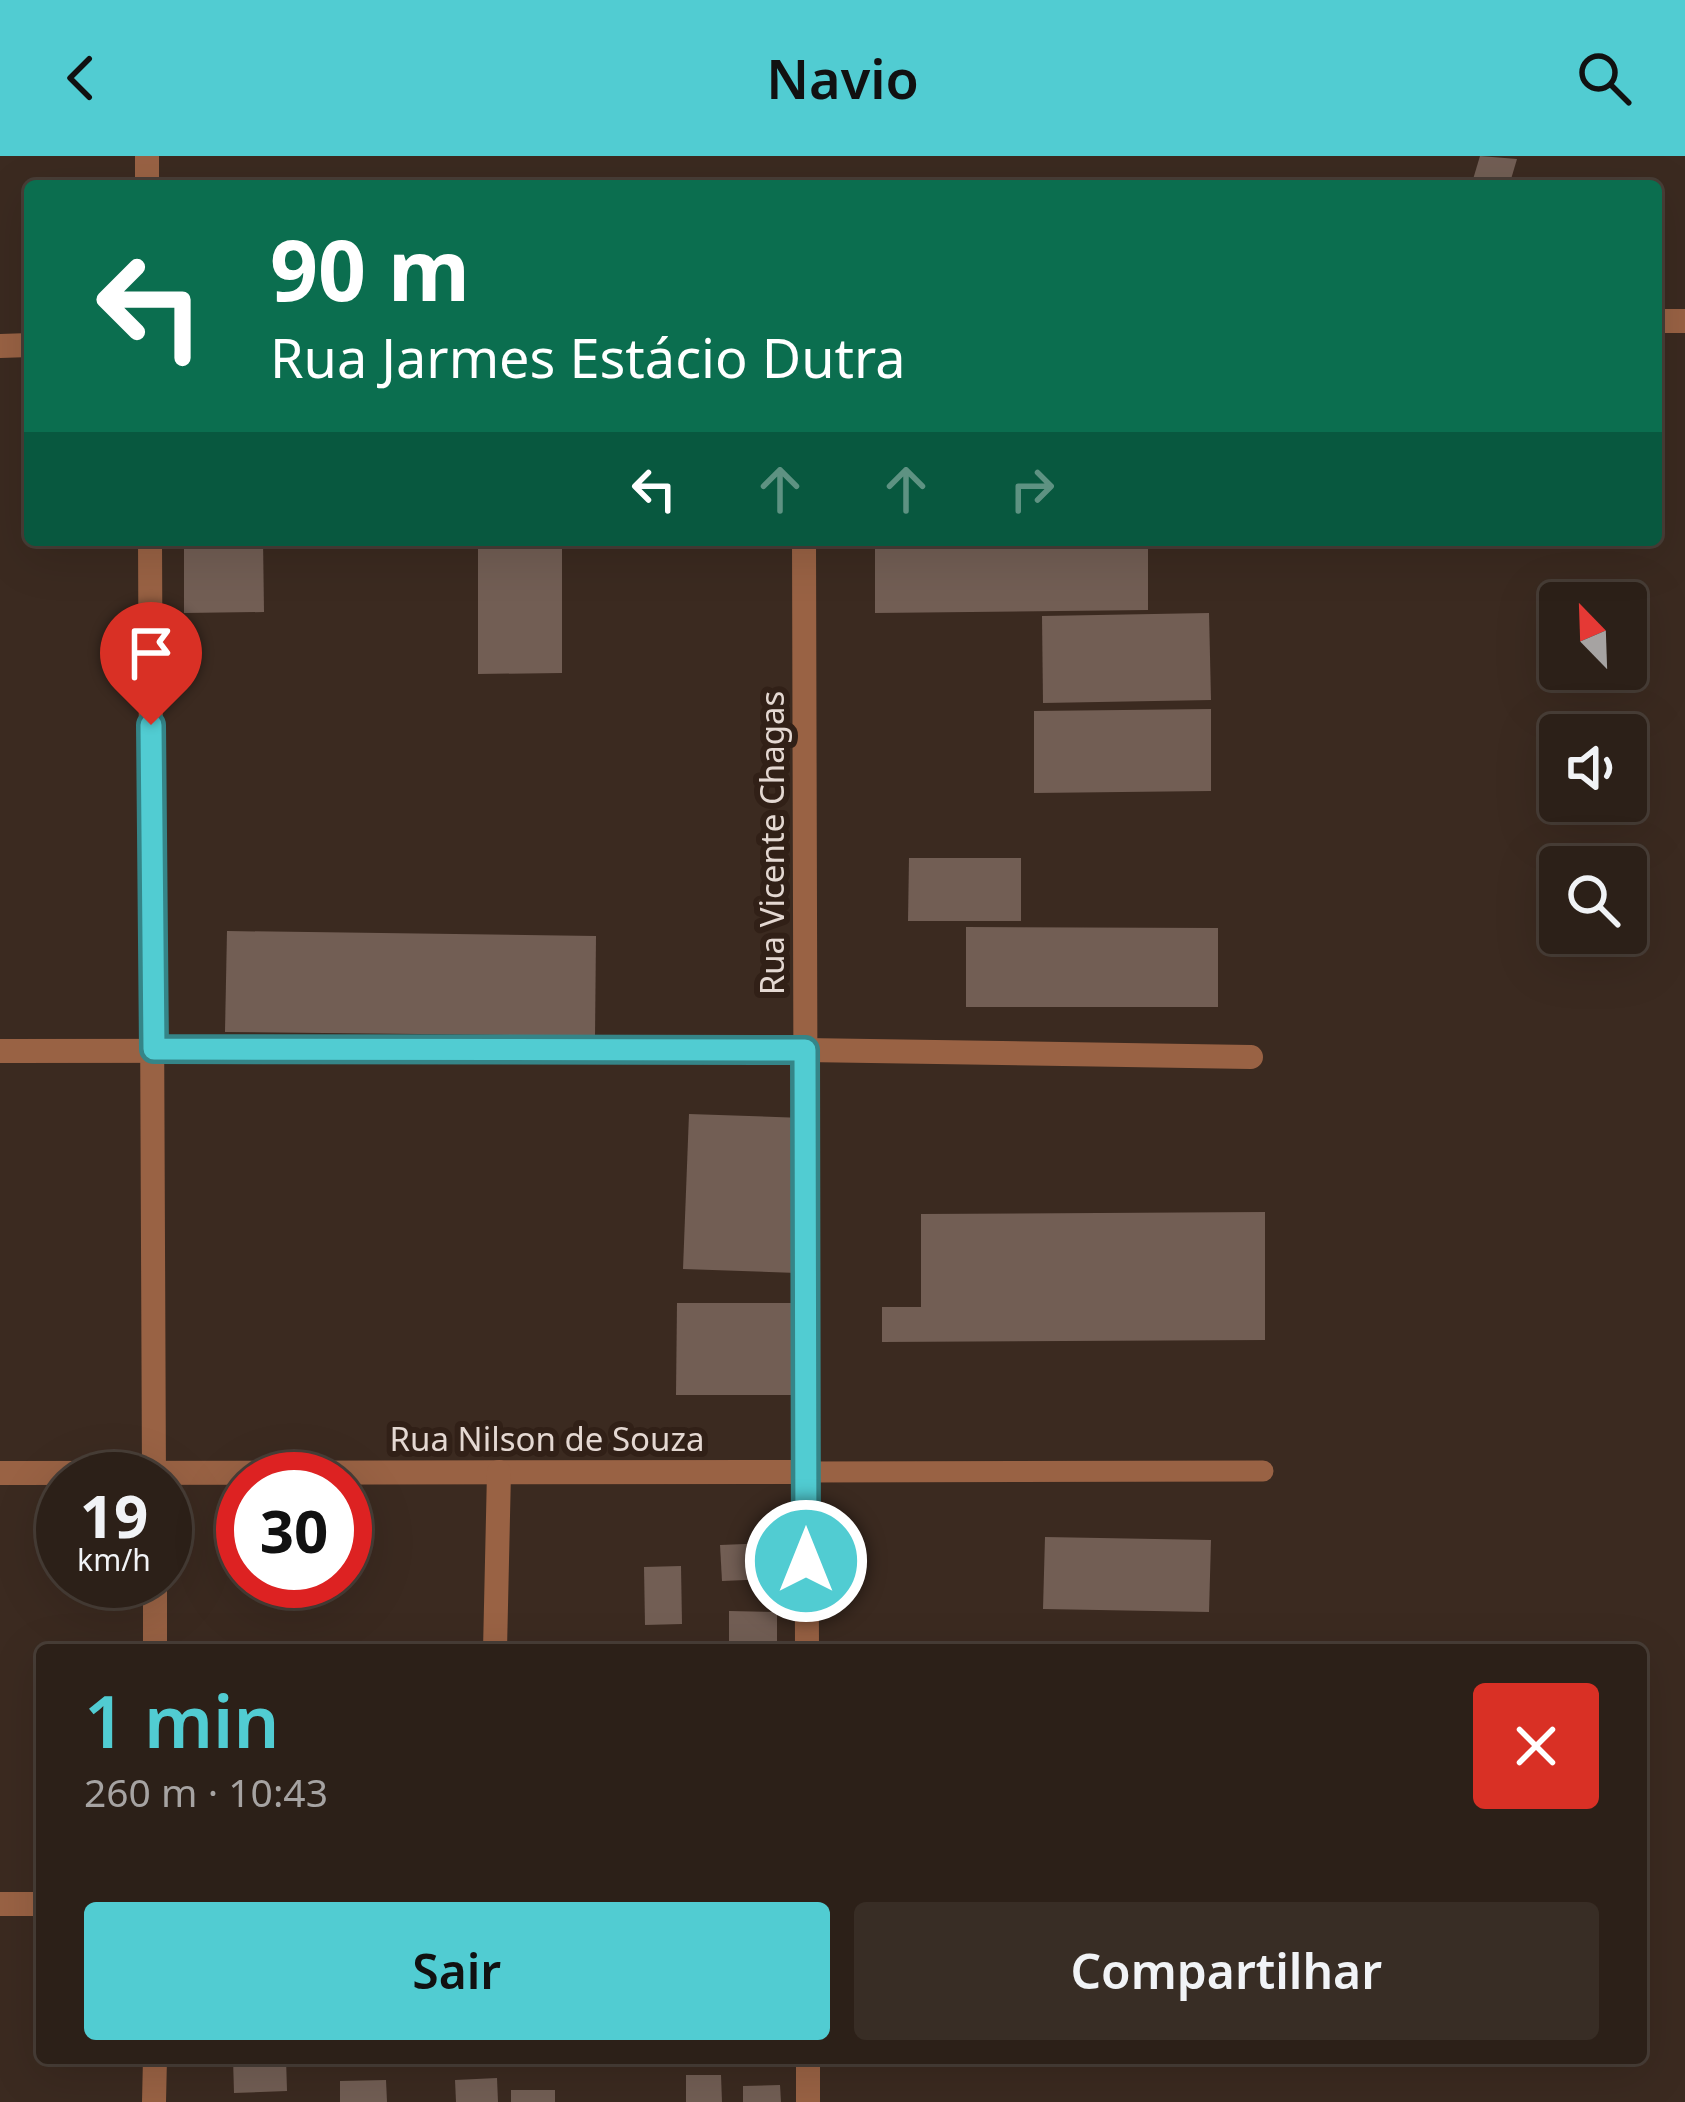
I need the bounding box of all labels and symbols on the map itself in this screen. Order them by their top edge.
north arrow [1539,582,1647,690]
pin [100,602,202,725]
street label: Rua Vicente Chagas [749,691,794,995]
street label: Rua Nilson de Souza [390,1416,704,1461]
speed limit sign: 30 [216,1452,372,1608]
position arrow [743,1498,869,1624]

